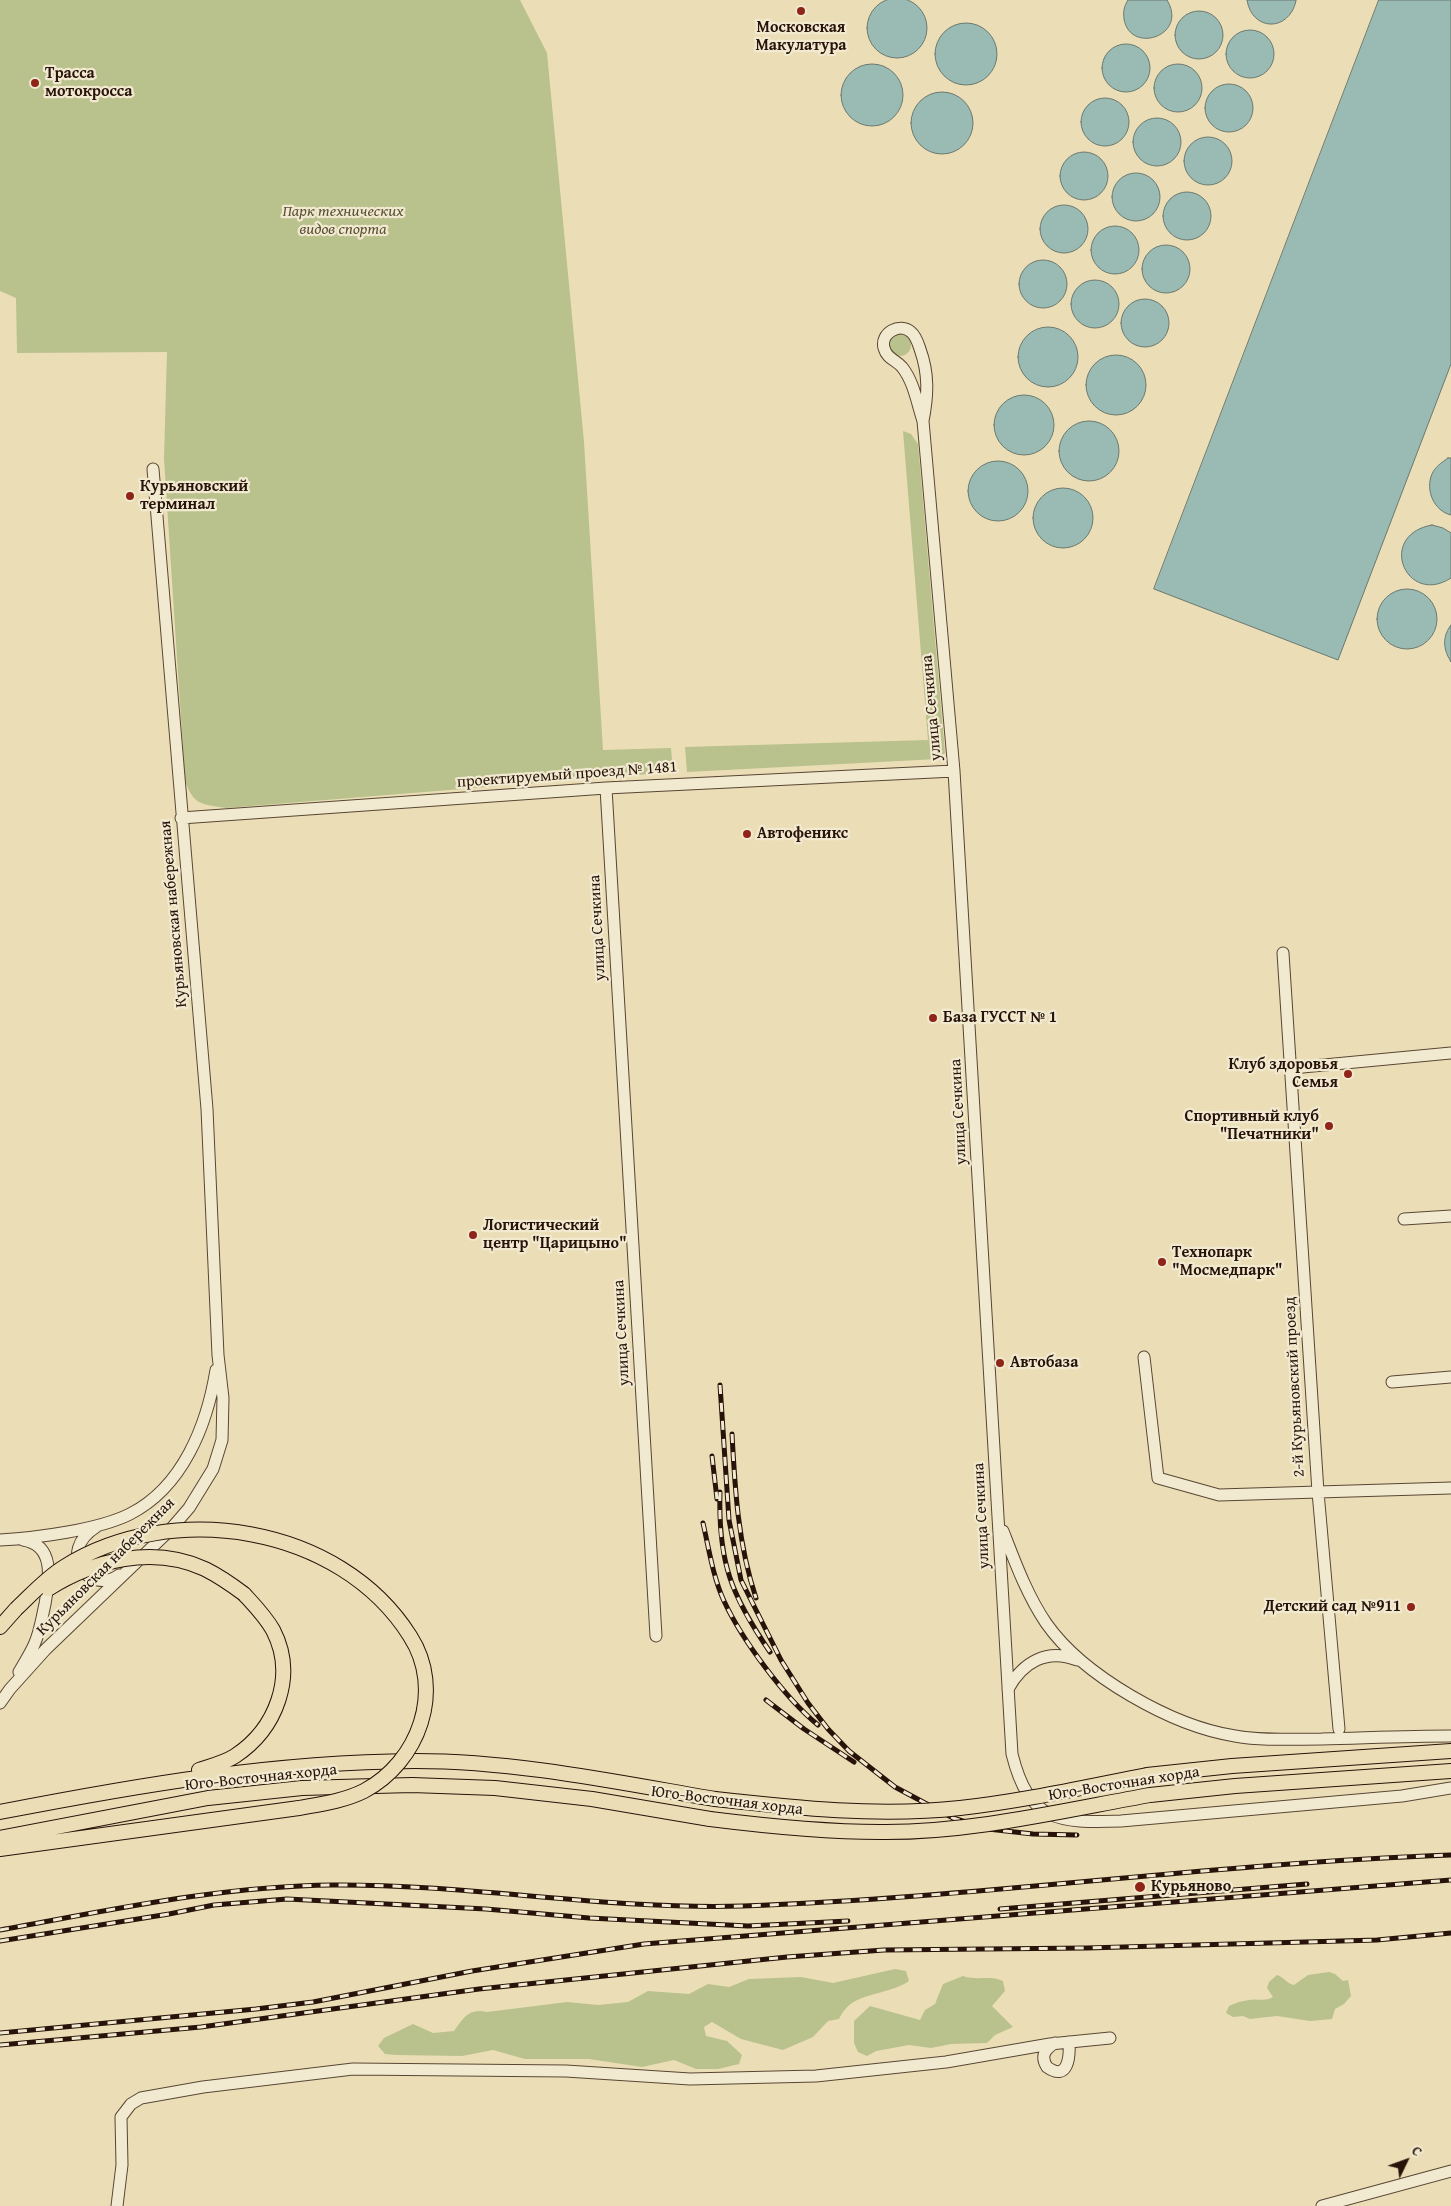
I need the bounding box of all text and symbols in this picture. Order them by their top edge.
marker: Московская Макулатура [795,5,807,17]
place label: Московская Макулатура [755,18,847,56]
place label: Трасса мотокросса [45,64,132,102]
marker: Трасса мотокросса [29,77,41,89]
park label: Парк технических видов спорта [283,202,403,240]
place label: Курьяновский терминал [140,477,248,515]
marker: Курьяновский терминал [124,490,136,502]
street label: улица Сечкина [918,654,946,762]
street label: проектируемый проезд № 1481 [456,758,678,792]
street label: Курьяновская набережная [156,820,192,1008]
place label: Автофеникс [757,824,848,844]
marker: Автофеникс [741,828,753,840]
street label: улица Сечкина [586,874,610,982]
place label: База ГУССТ № 1 [943,1008,1057,1028]
marker: База ГУССТ № 1 [927,1012,939,1024]
place label: Клуб здоровья Семья [1229,1055,1338,1093]
street label: улица Сечкина [947,1058,971,1166]
marker: Клуб здоровья Семья [1342,1068,1354,1080]
place label: Спортивный клуб "Печатники" [1184,1107,1319,1145]
marker: Спортивный клуб "Печатники" [1323,1120,1335,1132]
place label: Логистический центр "Царицыно" [483,1216,627,1254]
marker: Логистический центр "Царицыно" [467,1229,479,1241]
place label: Технопарк "Мосмедпарк" [1172,1243,1283,1281]
marker: Технопарк "Мосмедпарк" [1156,1256,1168,1268]
street label: улица Сечкина [610,1279,634,1387]
street label: 2-й Курьяновский проезд [1281,1296,1309,1478]
place label: Автобаза [1010,1353,1078,1373]
marker: Автобаза [994,1357,1006,1369]
street label: улица Сечкина [970,1462,994,1570]
street label: Курьяновская набережная [33,1494,179,1640]
place label: Детский сад №911 [1264,1597,1401,1617]
marker: Детский сад №911 [1405,1601,1417,1613]
street label: Юго-Восточная хорда [184,1760,338,1796]
street label: Юго-Восточная хорда [1047,1763,1201,1805]
street label: Юго-Восточная хорда [650,1782,804,1820]
place label: Курьяново [1151,1877,1231,1897]
marker: Курьяново [1133,1880,1147,1894]
north arrow [1381,2136,1431,2186]
text: С [1407,2141,1427,2161]

